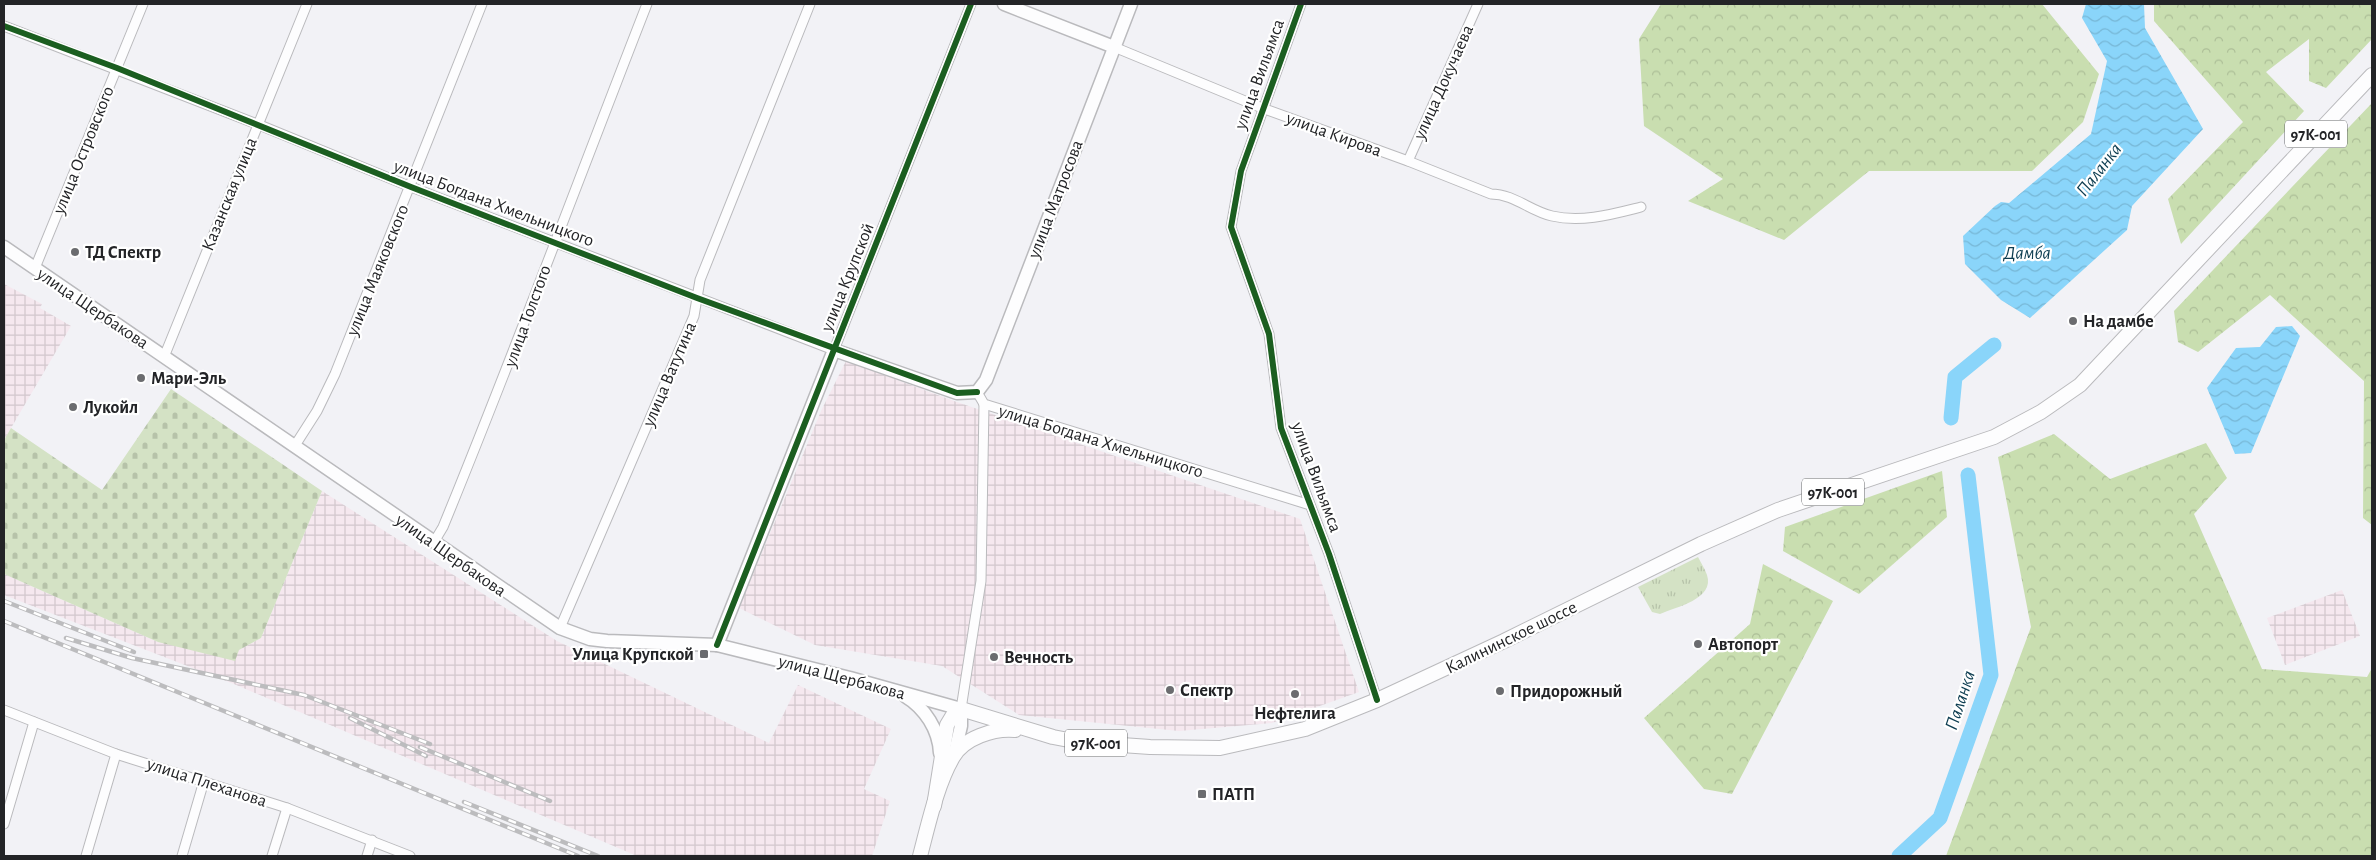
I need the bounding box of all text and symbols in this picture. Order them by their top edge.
street label: улица Вильямса [1231,17,1288,133]
street label: улица Докучаева [1410,22,1477,143]
street label: улица Островского [50,84,118,218]
street label: улица Кирова [1283,109,1384,160]
road number: 97К-001 [2285,120,2347,148]
street label: Казанская улица [199,135,261,254]
street label: улица Матросова [1025,138,1087,262]
water label: Паланка [2073,140,2126,200]
street label: улица Богдана Хмельницкого [390,157,596,250]
street label: улица Маяковского [343,202,412,339]
street label: улица Крупской [818,221,878,335]
place label: ТД Спектр [85,244,161,262]
water label: Дамба [2002,244,2051,263]
marker: ТД Спектр [69,246,81,258]
street label: улица Толстого [501,263,555,371]
street label: улица Щербакова [33,264,152,353]
place label: На дамбе [2083,313,2154,331]
marker: На дамбе [2067,315,2079,327]
street label: улица Ватутина [639,319,700,430]
place label: Мари-Эль [151,370,227,388]
marker: Мари-Эль [135,372,147,384]
place label: Лукойл [83,399,138,417]
marker: Лукойл [67,401,79,413]
street label: улица Богдана Хмельницкого [995,402,1205,482]
street label: улица Вильямса [1287,419,1344,535]
road number: 97К-001 [1802,478,1864,506]
street label: улица Щербакова [391,510,510,601]
street label: Калининское шоссе [1443,598,1580,678]
place label: Автопорт [1708,636,1779,654]
marker: Автопорт [1692,638,1704,650]
place label: Улица Крупской [572,646,694,664]
marker: Улица Крупской [698,648,710,660]
place label: Вечность [1004,649,1074,667]
street label: улица Щербакова [776,651,907,704]
marker: Вечность [988,651,1000,663]
water label: Паланка [1942,668,1979,733]
place label: Спектр [1180,682,1233,700]
place label: Придорожный [1510,683,1623,701]
marker: Спектр [1164,684,1176,696]
marker: Придорожный [1494,685,1506,697]
marker: Нефтелига [1289,688,1301,700]
place label: Нефтелига [1254,705,1336,723]
road number: 97К-001 [1065,730,1127,756]
street label: улица Плеханова [144,755,269,811]
place label: ПАТП [1212,786,1255,804]
marker: ПАТП [1196,788,1208,800]

